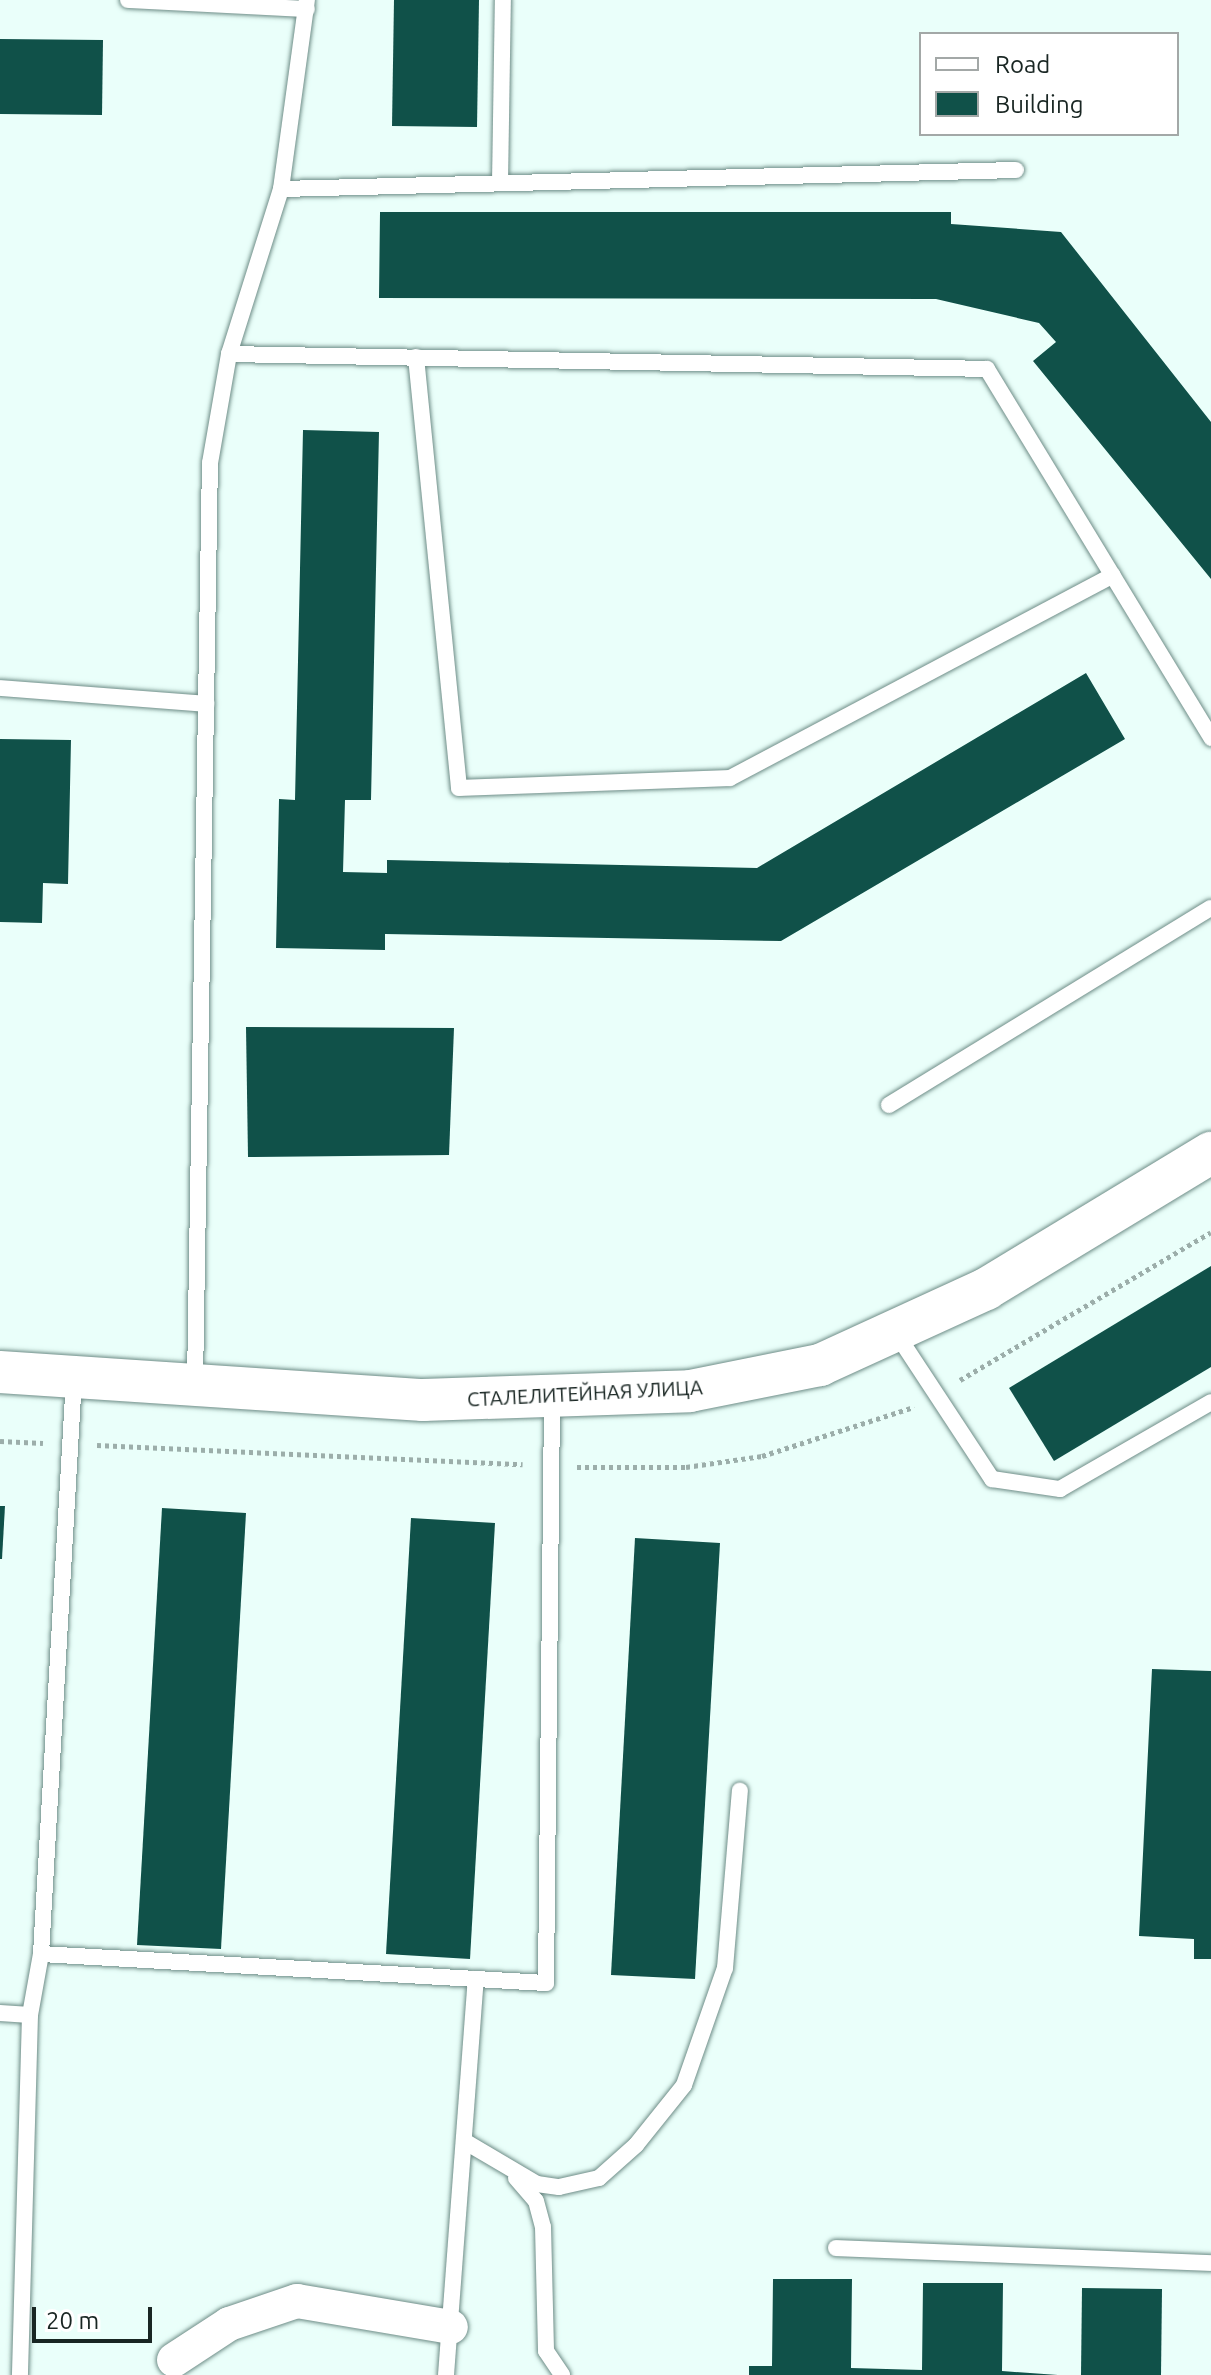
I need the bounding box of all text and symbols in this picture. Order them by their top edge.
legend [919,32,1179,136]
text: Road [995,51,1050,78]
text: Building [995,91,1083,118]
street label: СТАЛЕЛИТЕЙНАЯ УЛИЦА [466,1375,704,1411]
scale bar [36,2291,156,2341]
text: 20 m [46,2307,99,2334]

